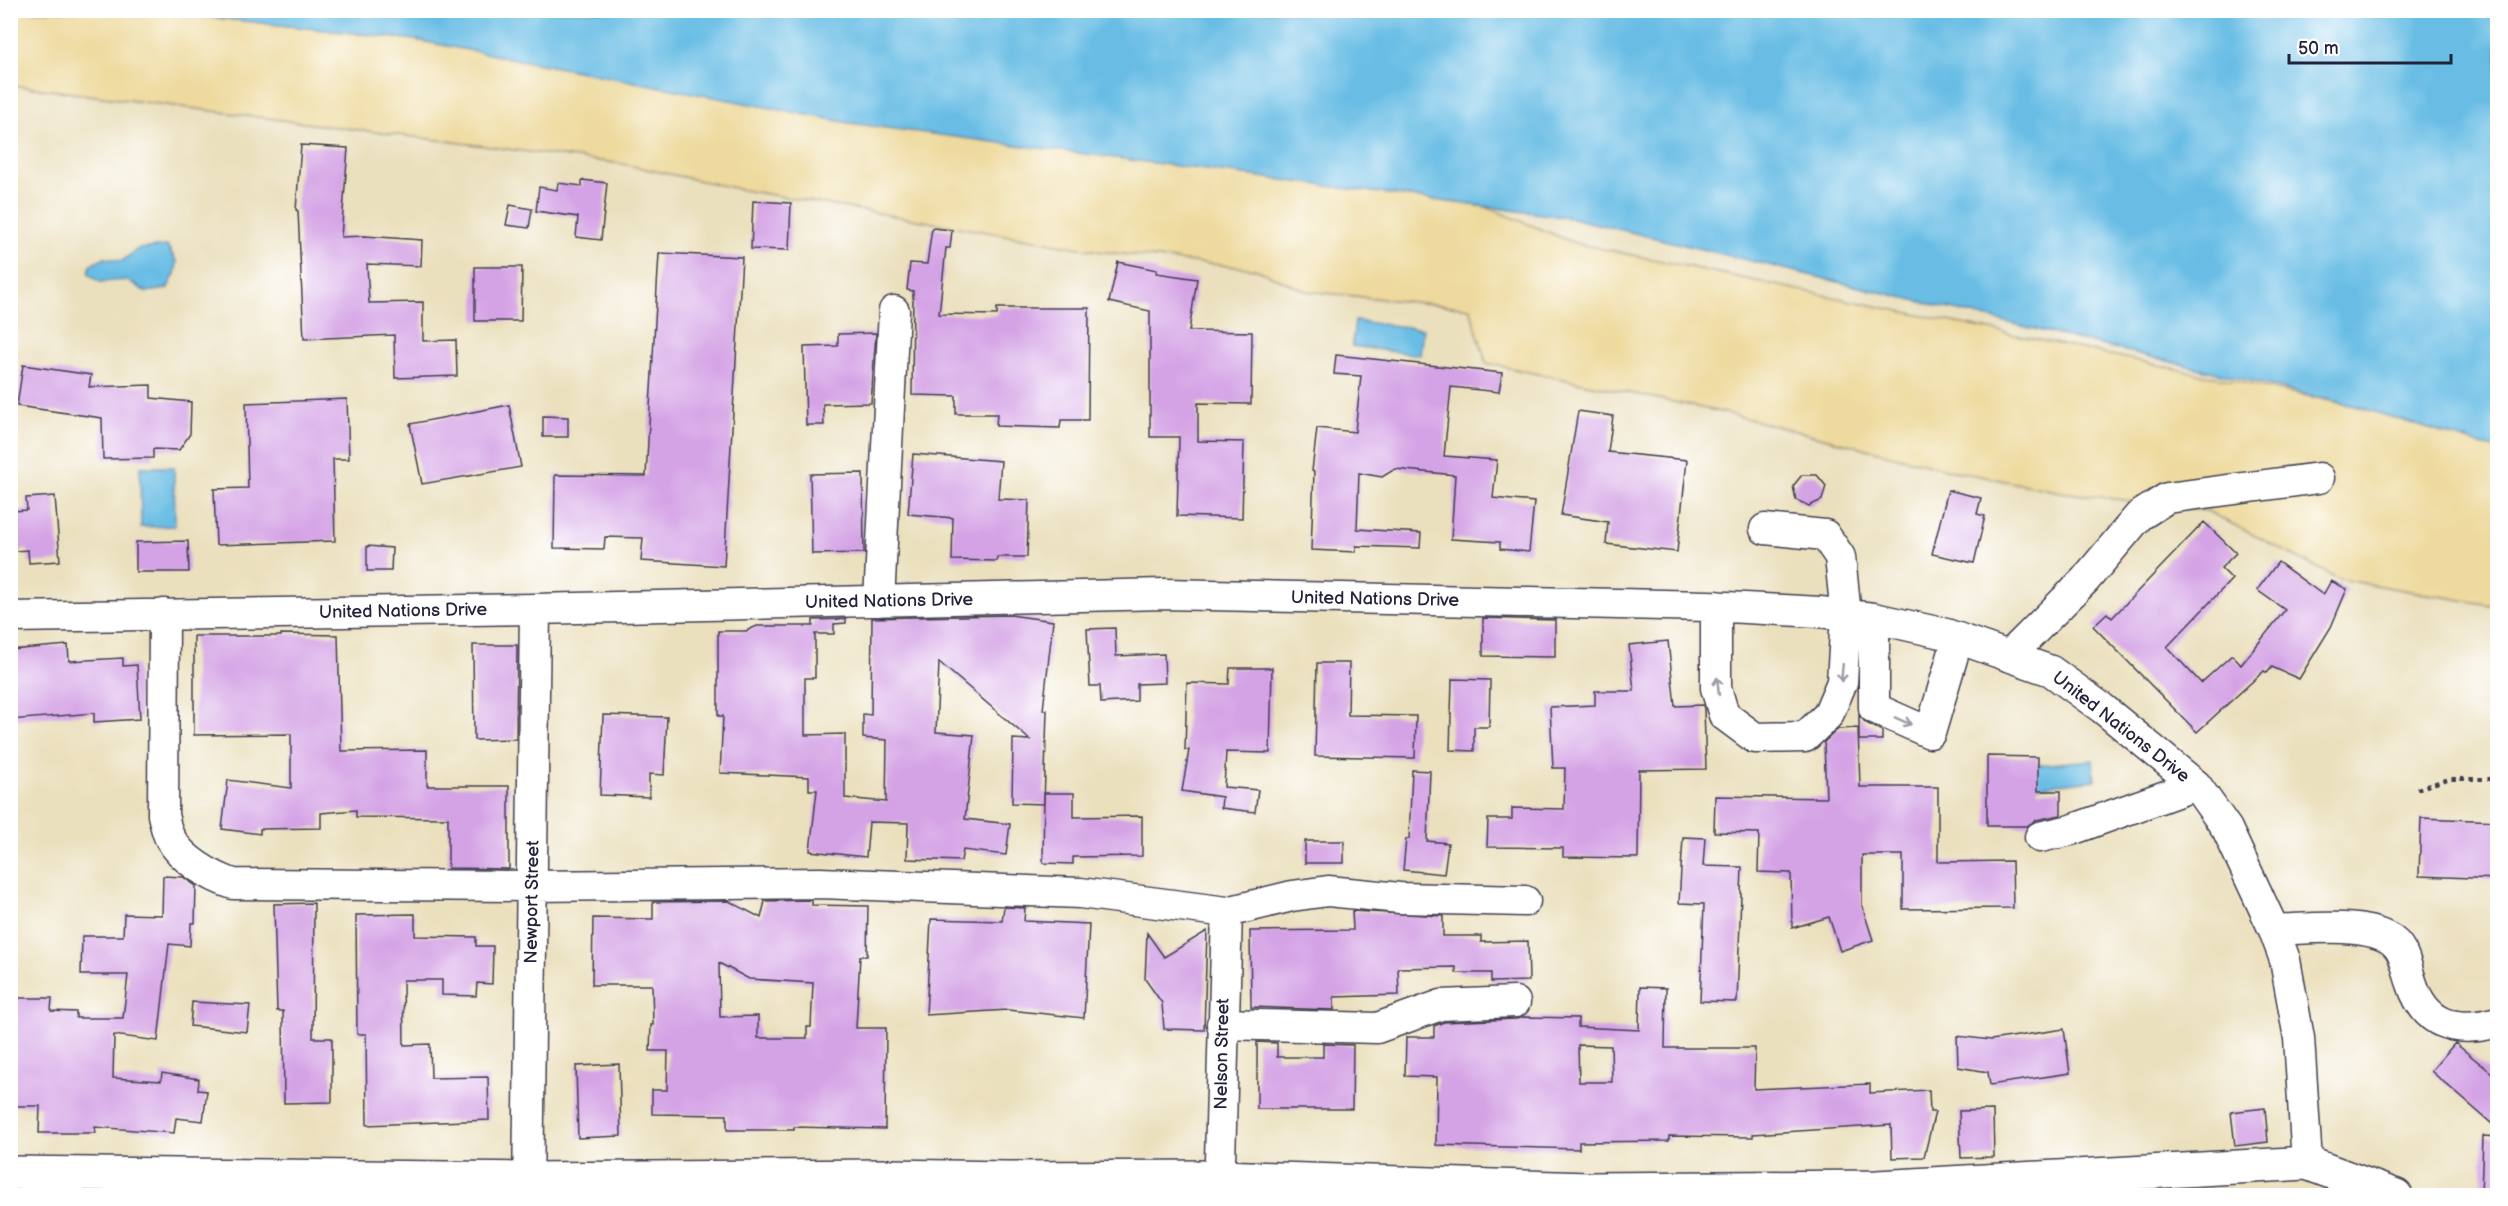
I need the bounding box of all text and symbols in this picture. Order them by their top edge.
scale bar [2289,27,2451,65]
text: 50 m [2298,38,2339,59]
street label: United Nations Drive [1291,587,1460,611]
street label: United Nations Drive [805,589,974,613]
street label: United Nations Drive [319,599,488,623]
one-way arrow [1836,663,1847,683]
street label: United Nations Drive [2048,667,2194,787]
one-way arrow [1712,677,1723,696]
one-way arrow [1894,717,1912,728]
street label: Newport Street [520,840,544,964]
street label: Nelson Street [1211,998,1233,1110]

